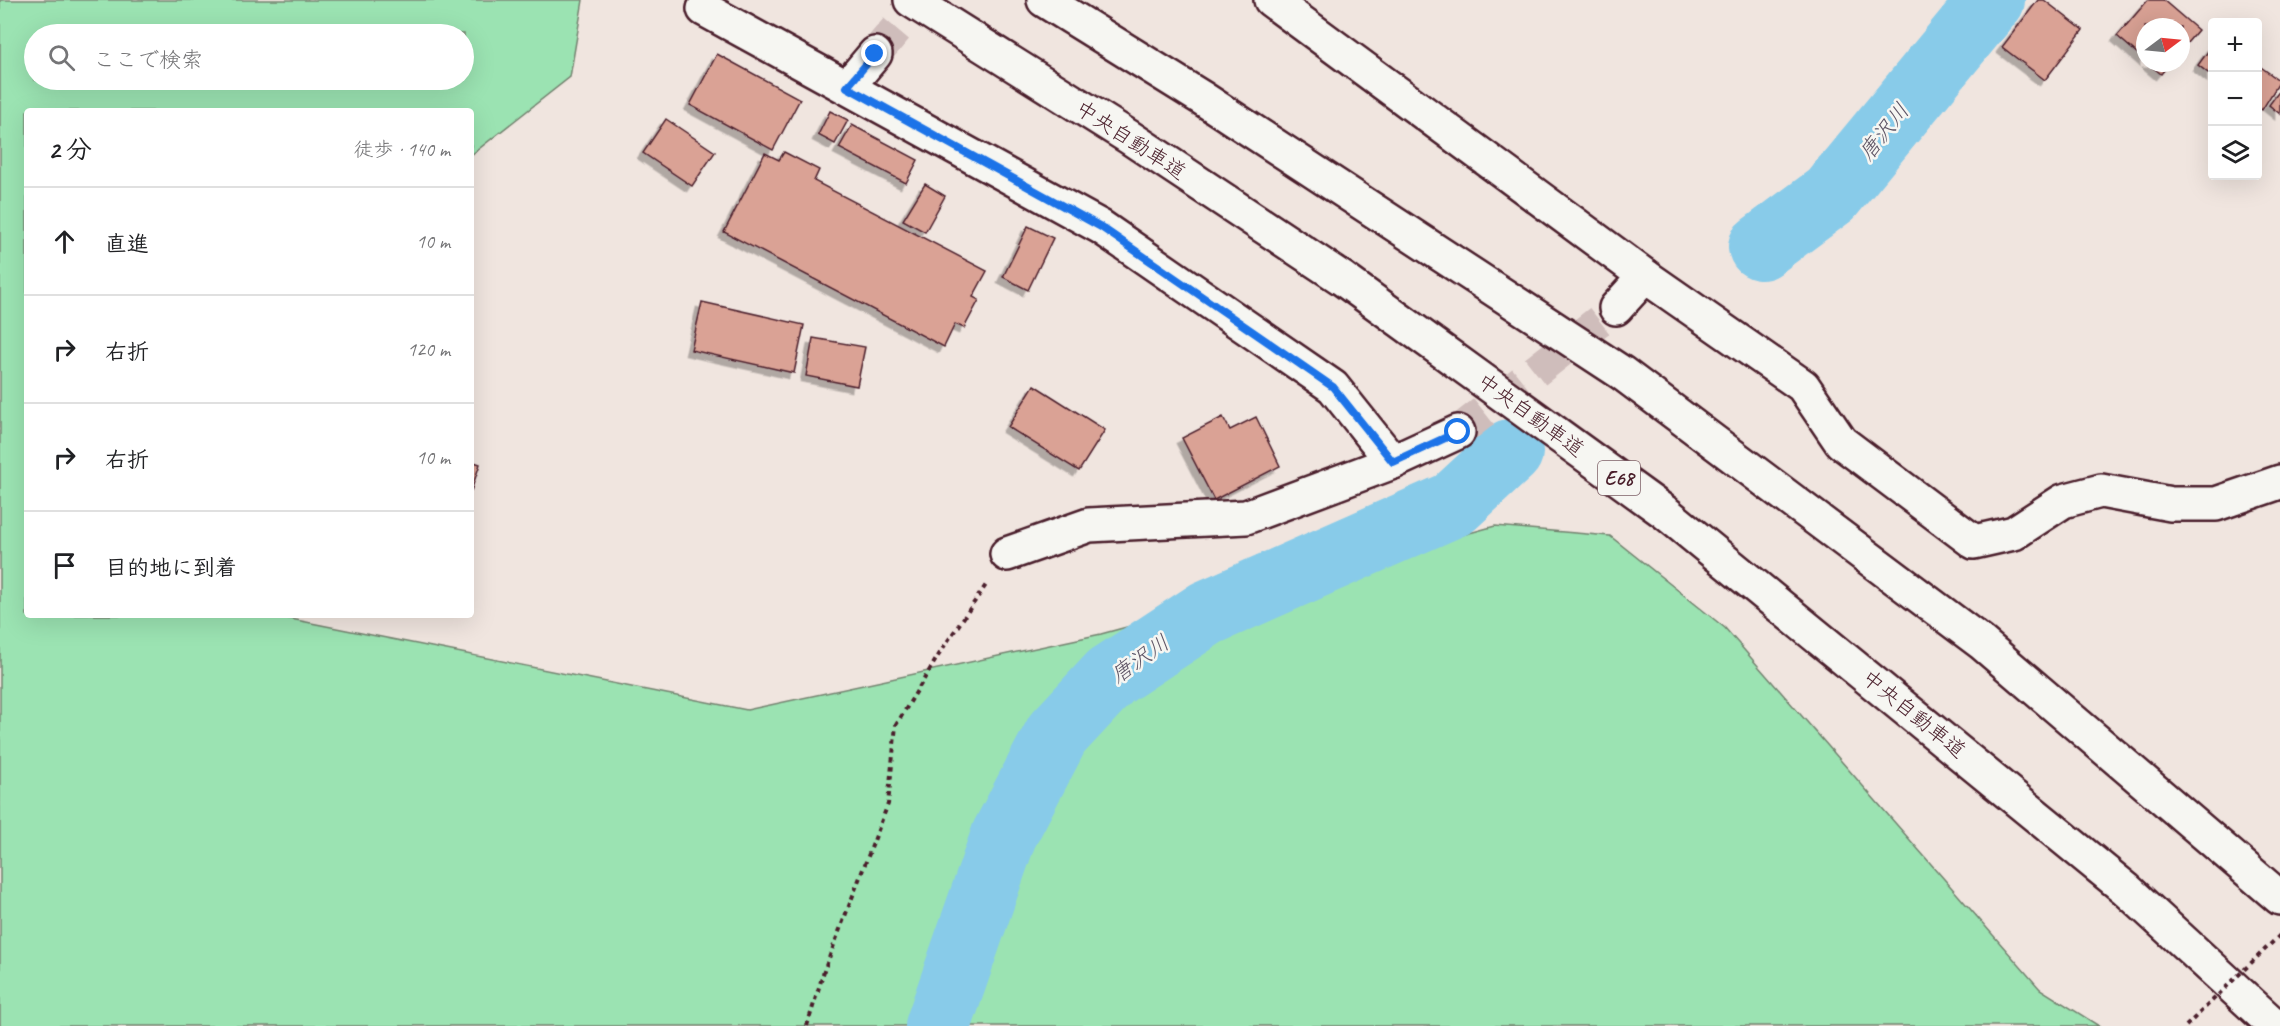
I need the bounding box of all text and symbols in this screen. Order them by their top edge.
north arrow [2136,18,2190,72]
map controls [2208,18,2262,180]
button: + [2208,18,2262,72]
search box [24,24,474,90]
route end [861,40,887,66]
icon: search [45,41,78,74]
text: ここで検索 [93,46,203,74]
button: − [2208,72,2262,126]
street label: 中央自動車道 [1071,95,1191,185]
water label: 唐沢川 [1852,98,1916,166]
button: layers [2208,126,2262,180]
text: 2 分 [48,133,92,166]
text: 徒歩 · 140 m [354,137,450,162]
icon: ahead [48,225,81,258]
text: 10 m [416,229,450,254]
text: 直進 [105,230,149,258]
icon: right [48,333,81,366]
text: 120 m [407,337,450,362]
text: 右折 [105,338,149,366]
street label: 中央自動車道 [1472,367,1590,463]
route start [1444,418,1470,444]
icon: right [48,441,81,474]
text: 10 m [416,445,450,470]
text: 右折 [105,446,149,474]
road number: E68 [1598,461,1640,495]
icon: arrive [48,549,81,582]
text: 目的地に到着 [105,554,237,582]
water label: 唐沢川 [1105,629,1175,689]
street label: 中央自動車道 [1857,664,1971,764]

